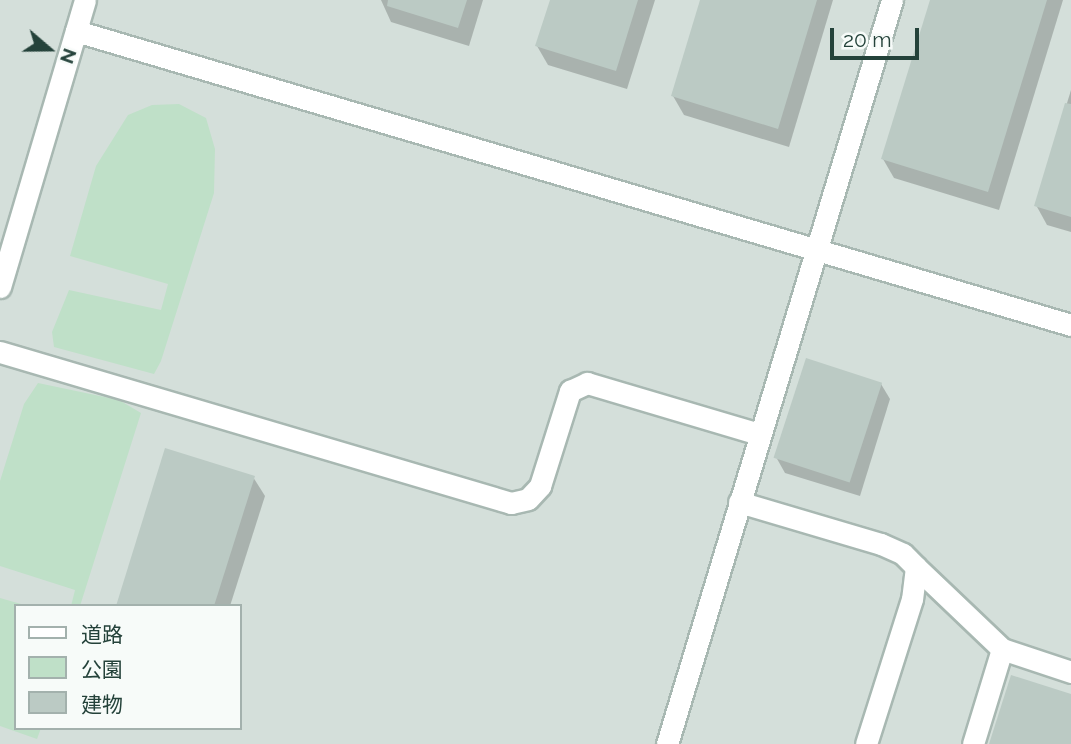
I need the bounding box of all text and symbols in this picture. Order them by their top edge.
north arrow [14,14,84,84]
scale bar [833,14,922,58]
text: 20 m [843,27,891,52]
text: N [56,46,82,67]
legend [14,604,242,730]
text: 道路 [81,622,123,647]
text: 公園 [81,657,123,682]
text: 建物 [81,692,123,717]

